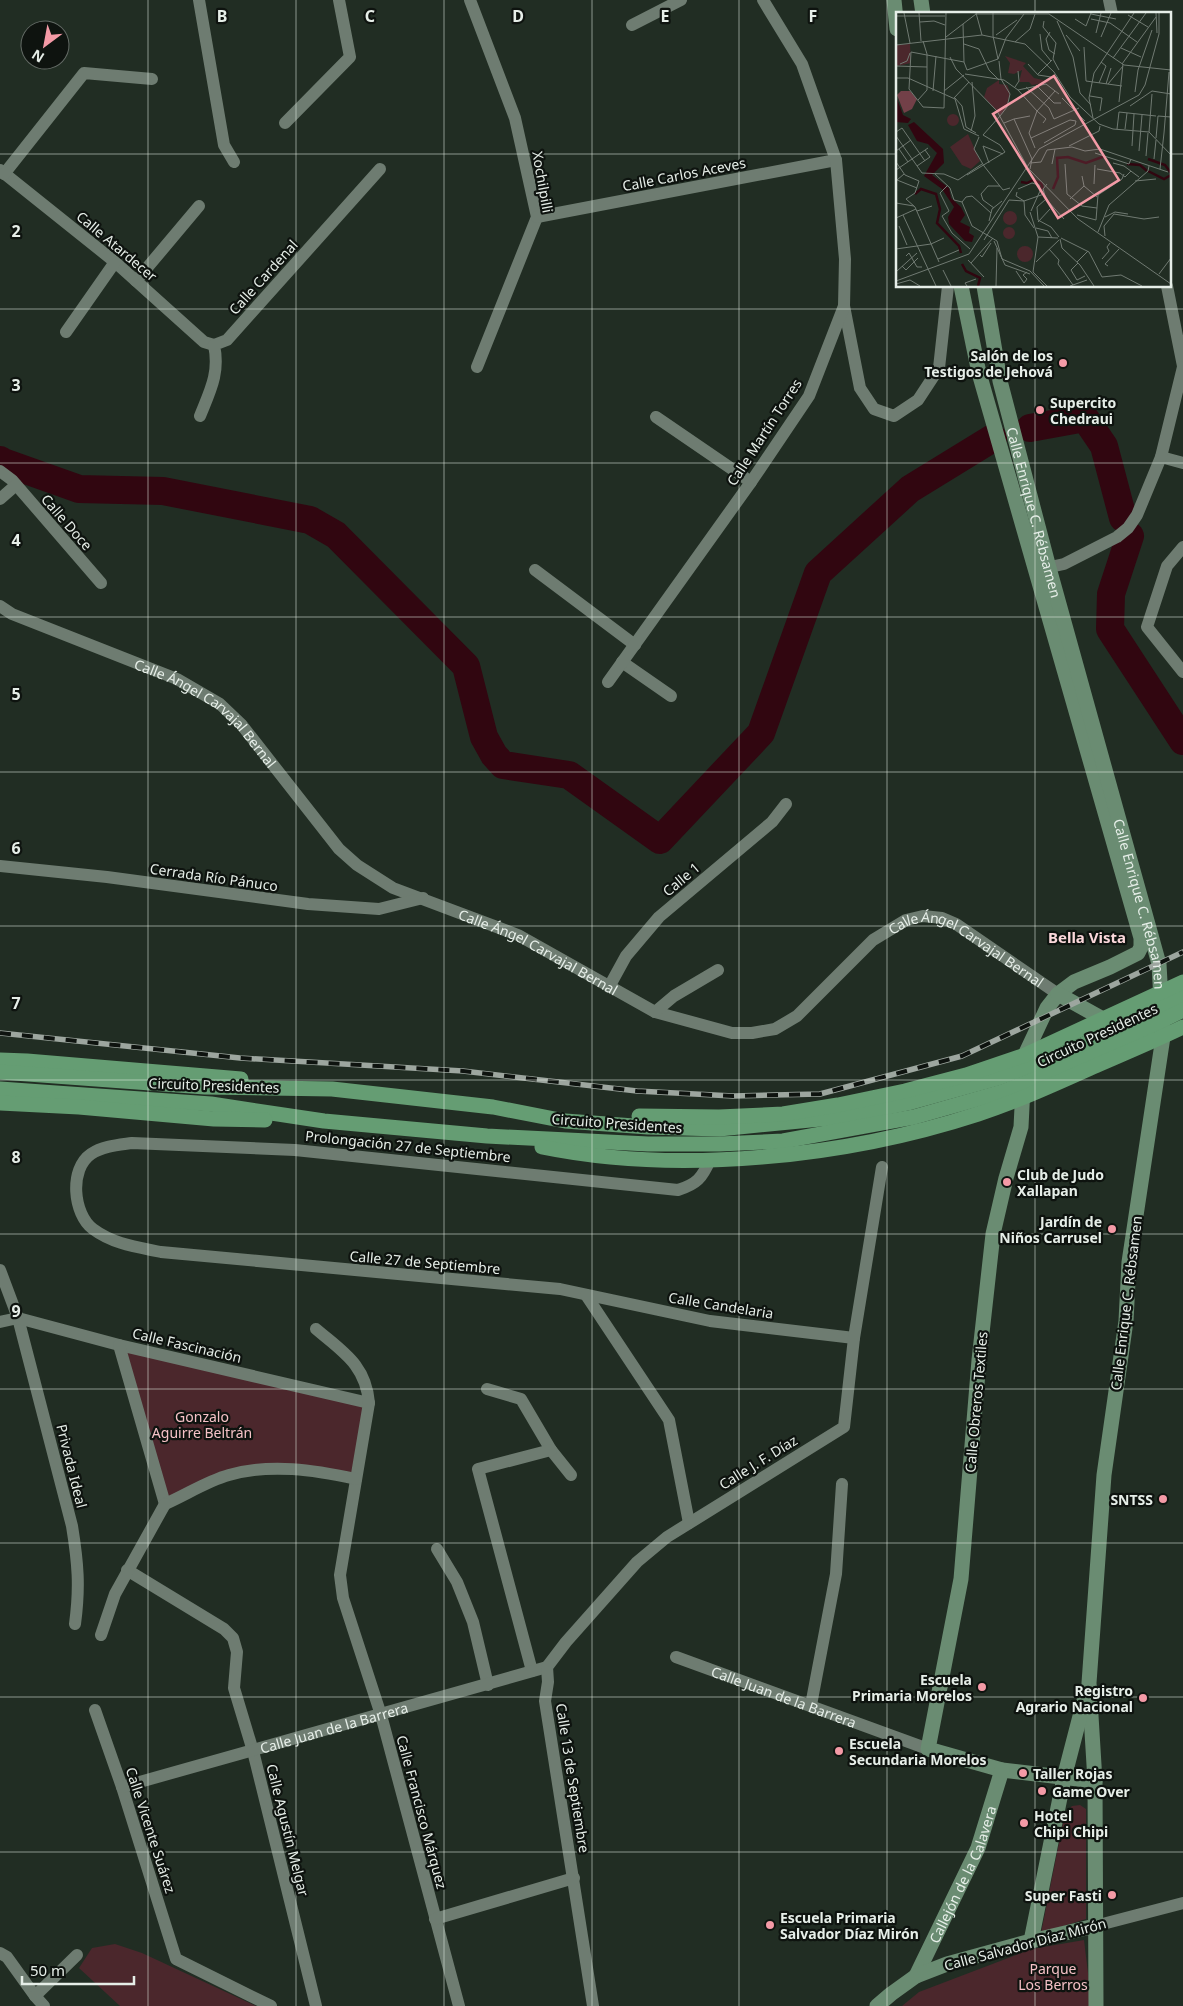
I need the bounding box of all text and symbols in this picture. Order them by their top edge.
text: B [217,5,227,27]
text: C [365,5,375,27]
text: D [512,5,524,27]
text: E [661,5,670,27]
text: F [809,5,817,27]
inset map [896,12,1170,288]
north arrow [20,20,70,70]
text: N [28,45,48,68]
street label: Xochilpilli [528,150,558,214]
street label: Calle Carlos Aceves [621,153,748,195]
street label: Calle Atardecer [73,207,161,285]
text: 2 [11,220,21,242]
street label: Calle Cardenal [224,236,302,318]
place label: Salón de los Testigos de Jehová [924,346,1053,381]
marker: Salón de los Testigos de Jehová [1057,357,1069,369]
text: 3 [11,374,21,396]
street label: Calle Martín Torres [722,375,806,489]
place label: Supercito Chedraui [1050,393,1116,428]
marker: Supercito Chedraui [1034,404,1046,416]
street label: Calle Enrique C. Rébsamen [1003,425,1066,600]
street label: Calle Doce [37,490,97,554]
text: 4 [11,529,21,551]
street label: Calle Ángel Carvajal Bernal [132,654,281,771]
text: 5 [11,683,21,705]
street label: Calle Enrique C. Rébsamen [1110,816,1170,990]
text: 6 [11,837,21,859]
street label: Calle 1 [658,858,704,900]
street label: Cerrada Río Pánuco [149,859,279,895]
street label: Calle Ángel Carvajal Bernal [456,904,621,999]
street label: Calle Ángel Carvajal Bernal [884,906,1048,991]
district label: Bella Vista [1048,927,1126,947]
text: 7 [11,992,21,1014]
street label: Circuito Presidentes [1034,999,1161,1071]
street label: Circuito Presidentes [148,1073,280,1097]
street label: Circuito Presidentes [551,1109,683,1137]
street label: Prolongación 27 de Septiembre [304,1126,512,1166]
text: 8 [11,1146,21,1168]
place label: Club de Judo Xallapan [1017,1165,1104,1200]
marker: Club de Judo Xallapan [1001,1176,1013,1188]
place label: Jardín de Niños Carrusel [999,1212,1102,1247]
street label: Calle Enrique C. Rébsamen [1106,1215,1146,1391]
marker: Jardín de Niños Carrusel [1106,1223,1118,1235]
street label: Calle 27 de Septiembre [349,1246,501,1278]
street label: Calle Candelaria [667,1287,775,1323]
text: 9 [11,1300,21,1322]
street label: Calle Fascinación [130,1323,244,1367]
street label: Calle Obreros Textiles [960,1330,992,1473]
park label: Gonzalo Aguirre Beltrán [152,1407,252,1442]
street label: Privada Ideal [52,1422,92,1510]
street label: Calle J. F. Díaz [715,1430,801,1494]
place label: SNTSS [1110,1490,1153,1509]
marker: SNTSS [1157,1493,1169,1505]
street label: Calle Juan de la Barrera [709,1661,859,1732]
place label: Escuela Primaria Morelos [852,1670,972,1705]
marker: Escuela Primaria Morelos [976,1681,988,1693]
place label: Registro Agrario Nacional [1016,1681,1133,1716]
marker: Registro Agrario Nacional [1137,1692,1149,1704]
street label: Calle Juan de la Barrera [258,1697,410,1757]
street label: Calle 13 de Septiembre [552,1702,594,1854]
street label: Calle Francisco Márquez [392,1733,452,1891]
place label: Escuela Secundaria Morelos [849,1734,986,1769]
marker: Escuela Secundaria Morelos [833,1745,845,1757]
street label: Calle Agustín Melgar [262,1762,314,1898]
place label: Taller Rojas [1033,1764,1112,1783]
street label: Calle Vicente Suárez [122,1765,180,1896]
marker: Taller Rojas [1017,1767,1029,1779]
place label: Game Over [1052,1782,1131,1801]
marker: Game Over [1036,1785,1048,1797]
street label: Callejón de la Calavera [924,1803,1000,1946]
place label: Hotel Chipi Chipi [1034,1806,1108,1841]
marker: Hotel Chipi Chipi [1018,1817,1030,1829]
place label: Super Fasti [1025,1886,1102,1905]
marker: Super Fasti [1106,1889,1118,1901]
place label: Escuela Primaria Salvador Díaz Mirón [780,1908,919,1943]
street label: Calle Salvador Díaz Mirón [942,1913,1108,1975]
marker: Escuela Primaria Salvador Díaz Mirón [764,1919,776,1931]
scale bar [22,1954,135,1986]
park label: Parque Los Berros [1018,1959,1088,1994]
text: 50 m [30,1960,65,1980]

